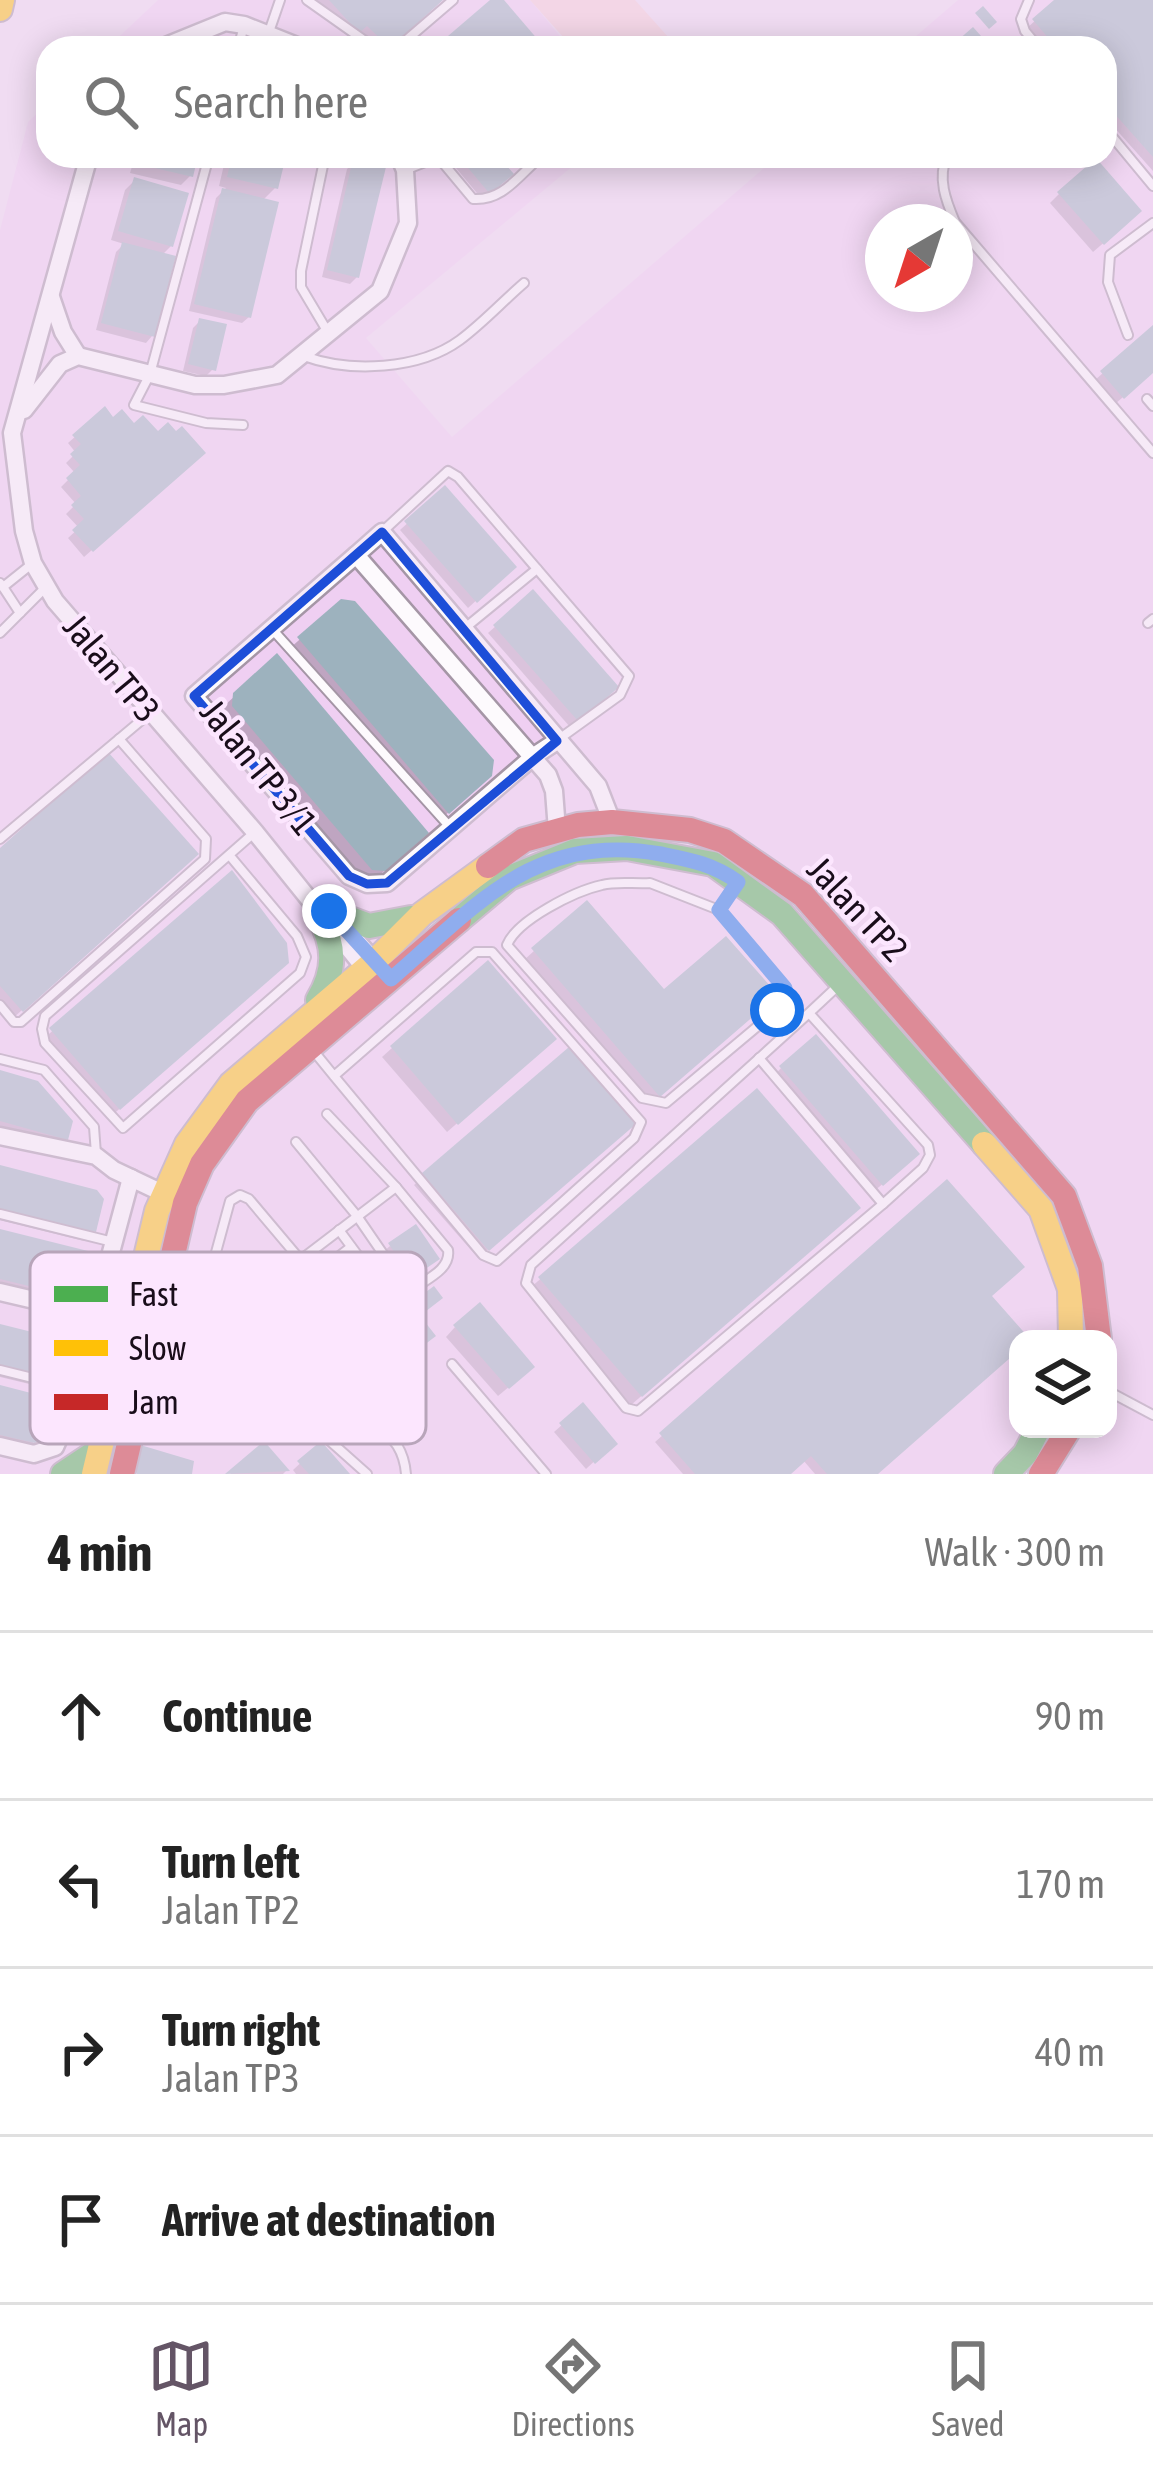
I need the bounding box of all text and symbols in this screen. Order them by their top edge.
search box [36,36,1117,168]
icon: search [78,69,144,135]
text: Search here [174,76,368,128]
north arrow [865,204,973,312]
street label: Jalan TP3 [55,606,169,730]
street label: Jalan TP 3/1 [192,691,326,843]
street label: Jalan TP2 [799,848,917,970]
route end [302,884,356,938]
route start [750,983,804,1037]
legend [30,1252,426,1444]
text: Fast [129,1275,178,1313]
text: Slow [129,1329,186,1367]
map controls [1009,1330,1117,1438]
button: layers [1009,1330,1117,1438]
text: Jam [129,1383,179,1421]
text: 4 min [48,1523,152,1582]
text: Walk · 300 m [925,1530,1105,1574]
icon: ahead [48,1683,114,1749]
text: Continue [162,1690,313,1742]
text: 90 m [1035,1694,1105,1738]
text: Turn left [162,1836,300,1888]
icon: left [48,1851,114,1917]
text: 170 m [1017,1862,1105,1906]
text: Jalan TP2 [162,1888,300,1932]
text: Turn right [162,2004,320,2056]
icon: right [48,2019,114,2085]
text: 40 m [1035,2030,1105,2074]
text: Jalan TP3 [162,2056,300,2100]
icon: arrive [48,2187,114,2253]
text: Arrive at destination [162,2194,496,2246]
tab: Map [148,2333,214,2443]
tab: Directions [511,2333,635,2443]
tab: Saved [932,2333,1004,2443]

